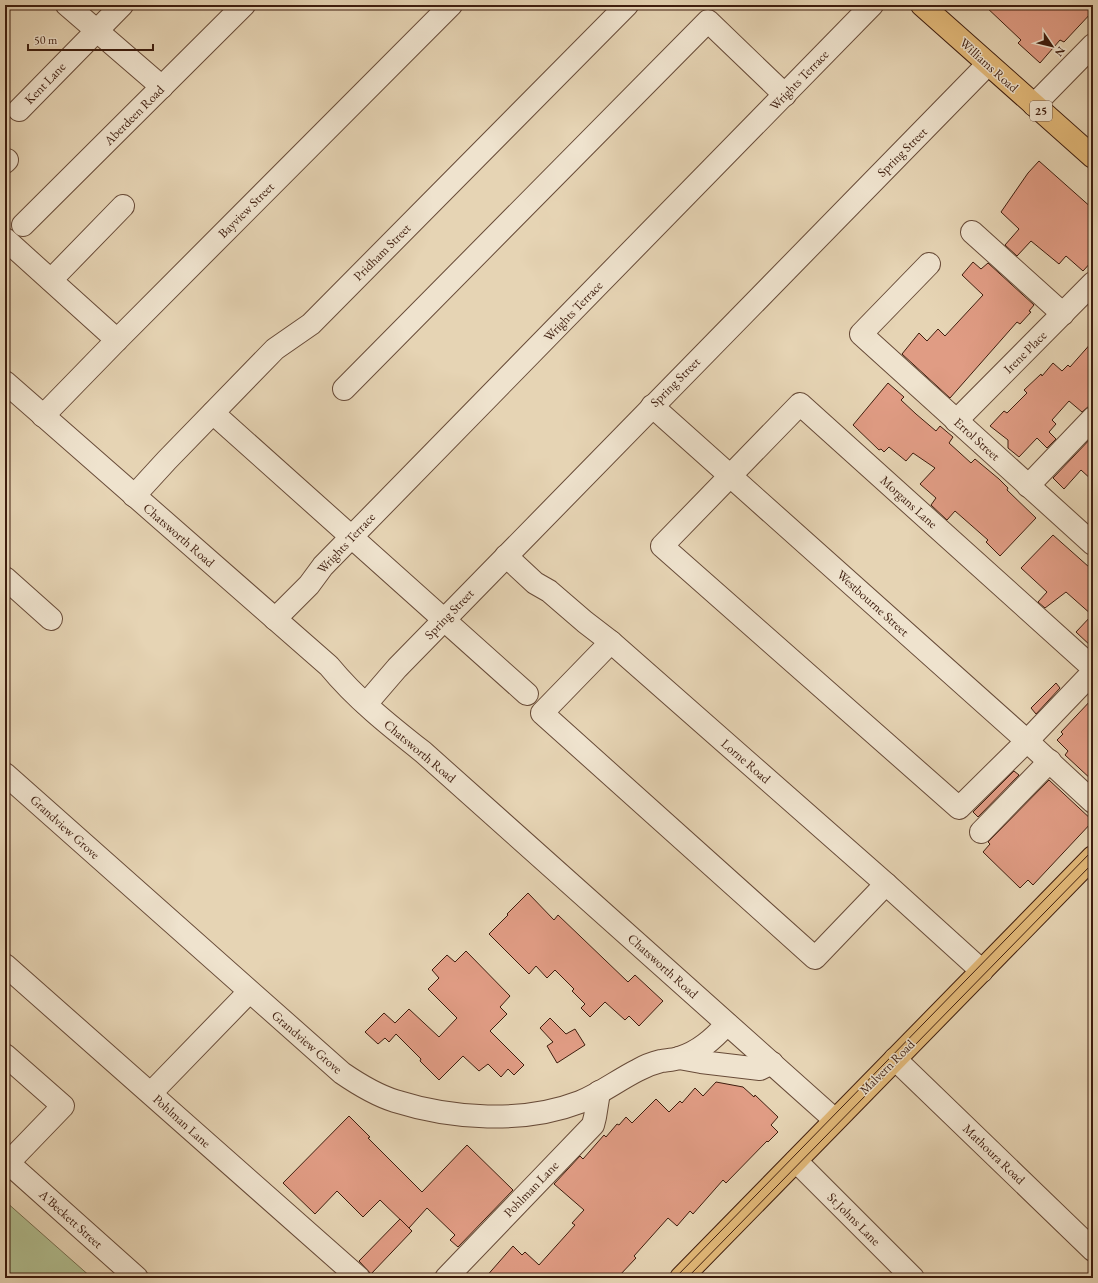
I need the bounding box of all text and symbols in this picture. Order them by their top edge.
scale bar [28,26,153,52]
north arrow [1032,26,1072,66]
text: 50 m [34,32,58,48]
street label: Williams Road [956,34,1022,96]
text: N [1052,44,1068,59]
street label: Wrights Terrace [766,46,832,114]
street label: Kent Lane [21,58,69,108]
street label: Aberdeen Road [100,81,168,149]
road number: 25 [1030,101,1052,121]
street label: Spring Street [873,123,931,181]
street label: Bayview Street [214,178,278,242]
street label: Pridham Street [350,220,414,284]
street label: Wrights Terrace [540,277,606,345]
street label: Irene Place [1000,327,1050,377]
street label: Spring Street [646,353,704,411]
street label: Errol Street [950,414,1004,464]
street label: Morgans Lane [877,472,941,532]
street label: Chatsworth Road [140,499,219,571]
street label: Wrights Terrace [313,509,379,577]
street label: Westbourne Street [833,566,913,640]
street label: Spring Street [421,585,477,643]
street label: Chatsworth Road [380,716,460,786]
street label: Lorne Road [718,735,775,787]
street label: Grandview Grove [26,791,104,863]
street label: Chatsworth Road [624,930,702,1002]
street label: Grandview Grove [268,1007,346,1077]
street label: Malvern Road [856,1036,918,1098]
street label: Pohlman Lane [150,1091,214,1151]
street label: Mathoura Road [959,1120,1029,1188]
street label: Pohlman Lane [500,1157,562,1221]
street label: A'Beckett Street [35,1185,106,1252]
street label: St Johns Lane [824,1189,884,1249]

